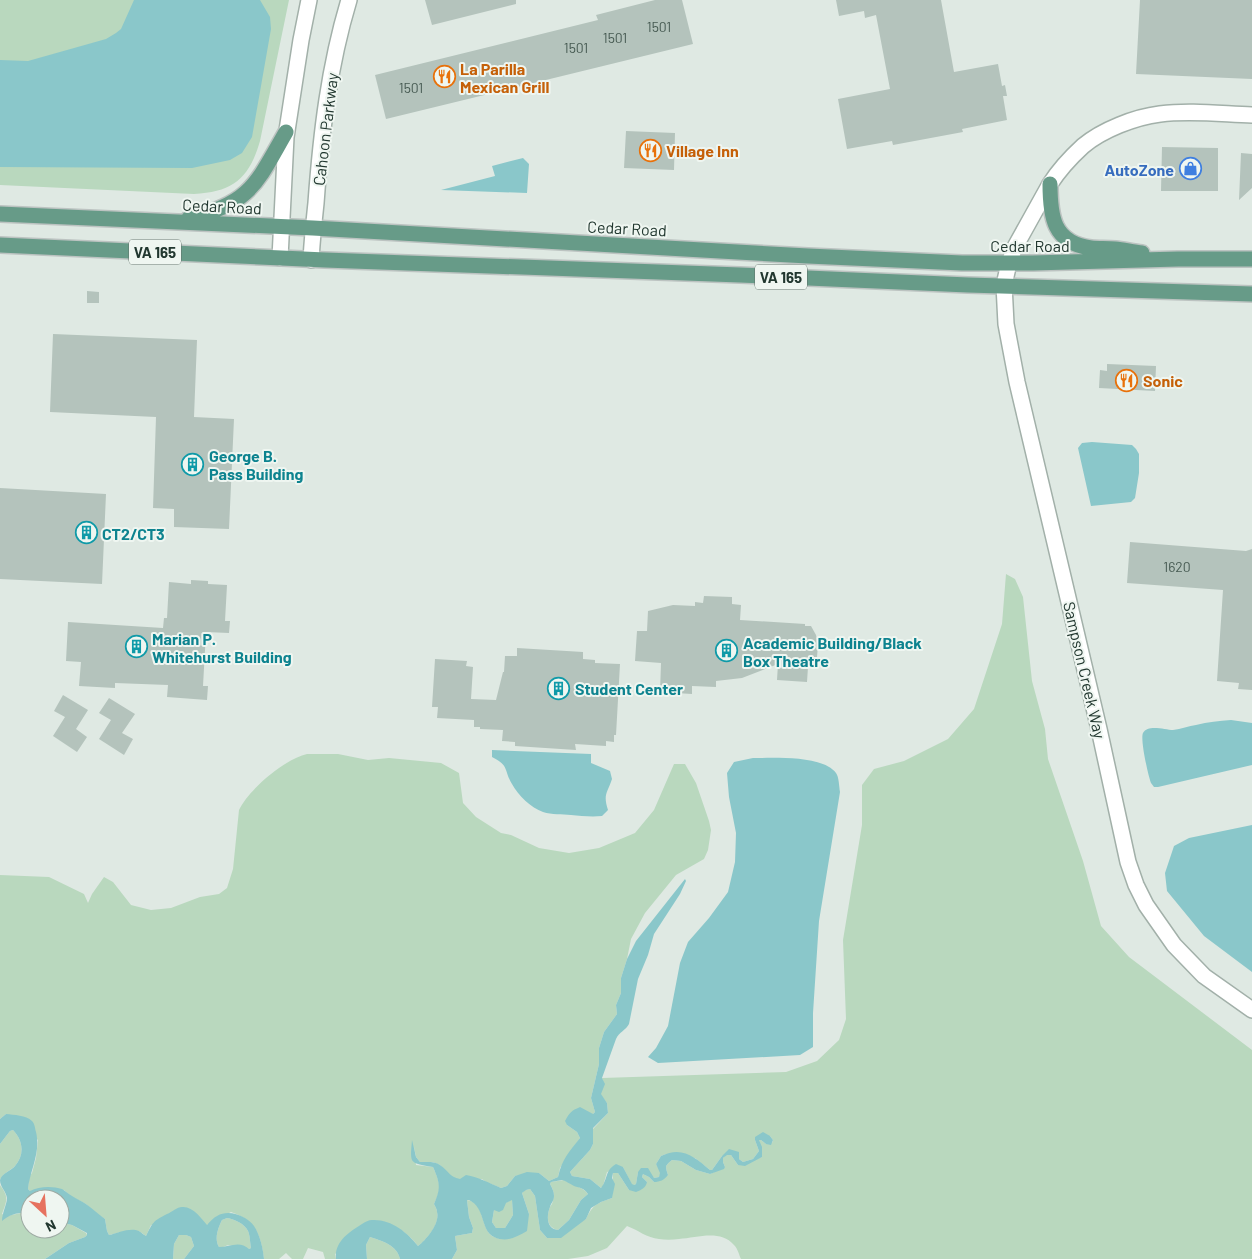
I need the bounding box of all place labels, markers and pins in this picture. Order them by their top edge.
place label: La Parilla Mexican Grill [460,59,549,96]
restaurant icon: La Parilla Mexican Grill [432,65,456,89]
restaurant icon: Village Inn [638,138,662,162]
place label: Village Inn [666,141,739,160]
shop icon: AutoZone [1178,157,1202,181]
place label: AutoZone [1104,160,1174,179]
restaurant icon: Sonic [1115,368,1139,392]
place label: Sonic [1143,371,1183,390]
place label: George B. Pass Building [209,446,303,483]
building icon: George B. Pass Building [181,452,205,476]
building icon: CT2/CT3 [74,521,98,545]
place label: CT2/CT3 [102,524,165,543]
place label: Marian P. Whitehurst Building [152,629,292,666]
place label: Academic Building/Black Box Theatre [743,633,922,670]
building icon: Marian P. Whitehurst Building [124,635,148,659]
building icon: Academic Building/Black Box Theatre [715,639,739,663]
building icon: Student Center [547,676,571,700]
place label: Student Center [575,679,683,698]

